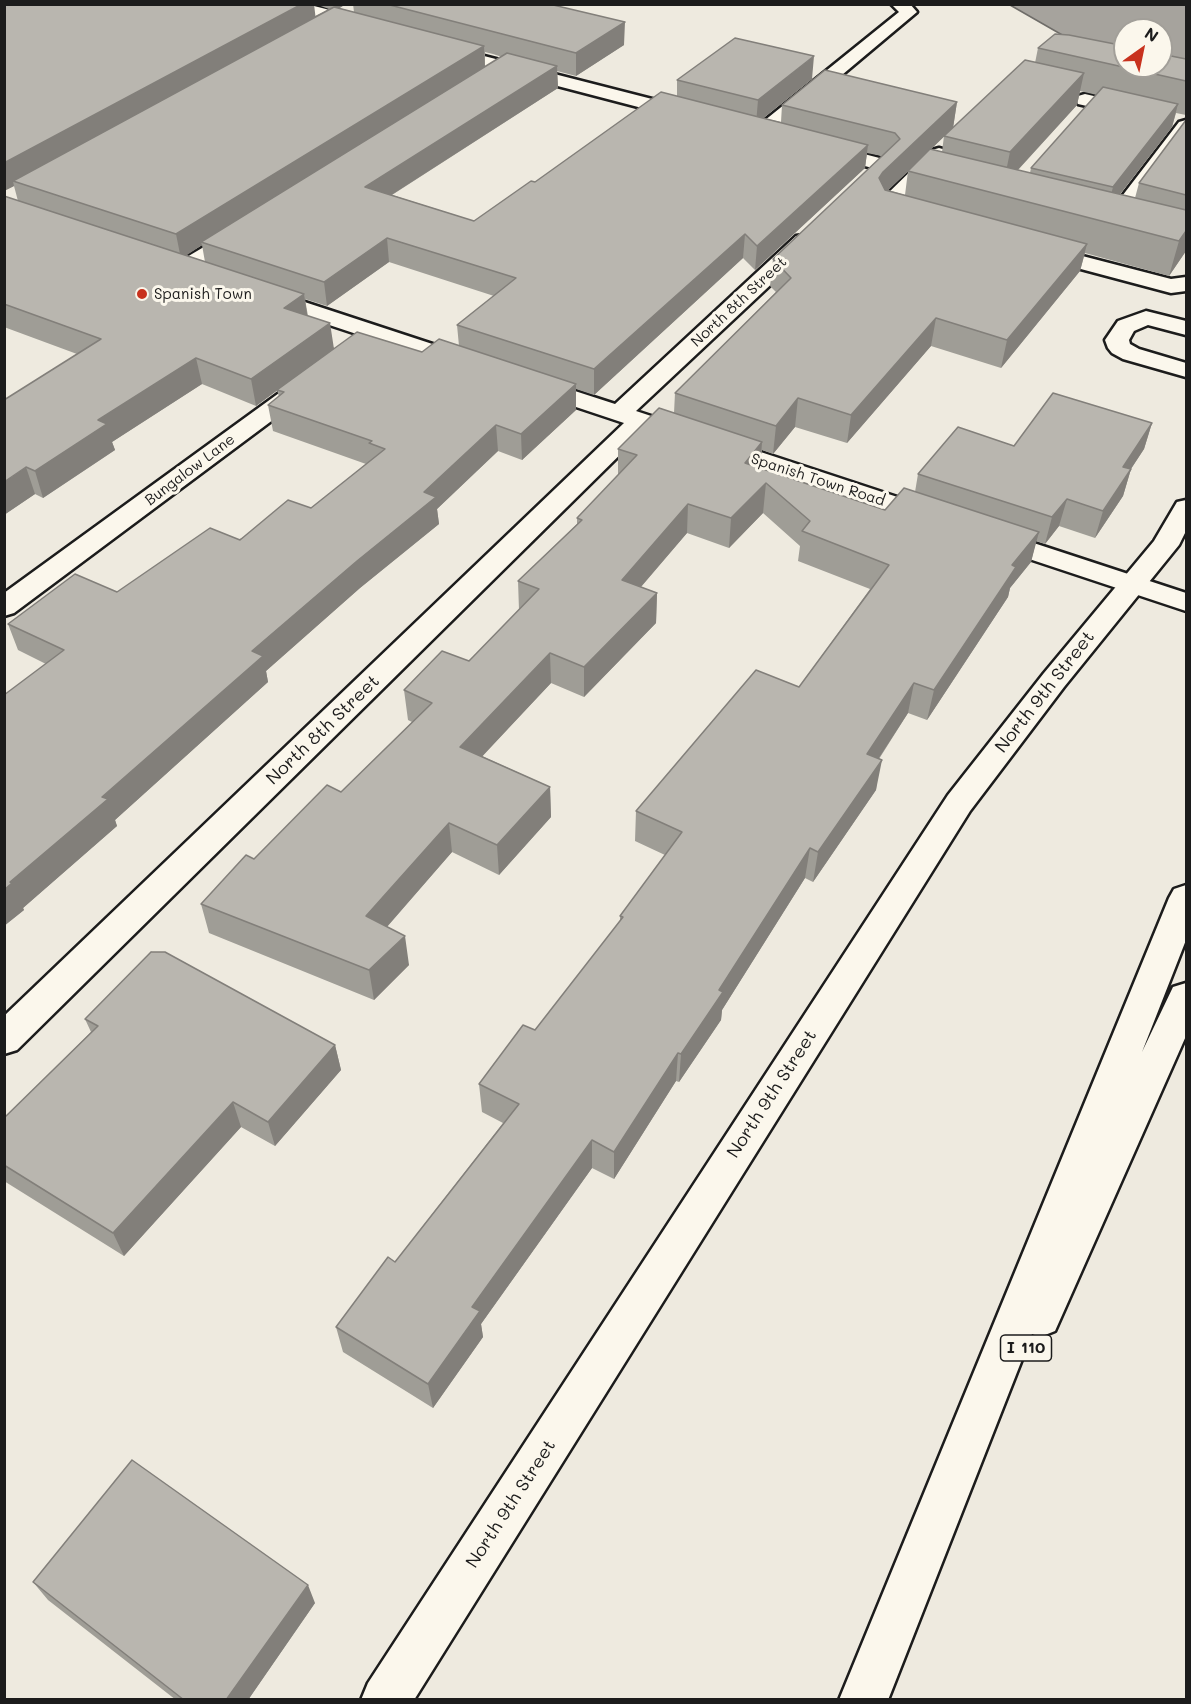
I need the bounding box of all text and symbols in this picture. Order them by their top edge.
north arrow [1113,18,1173,78]
text: N [1141,22,1163,46]
street label: North 8th Street [688,253,790,351]
place label: Spanish Town [154,285,252,303]
marker: Spanish Town [135,287,149,301]
street label: Bungalow Lane [142,430,238,510]
street label: Spanish Town Road [749,450,887,510]
street label: North 9th Street [991,627,1099,757]
street label: North 8th Street [262,671,384,789]
street label: North 9th Street [722,1026,822,1162]
road number: I 110 [1000,1335,1052,1361]
street label: North 9th Street [461,1436,561,1572]

